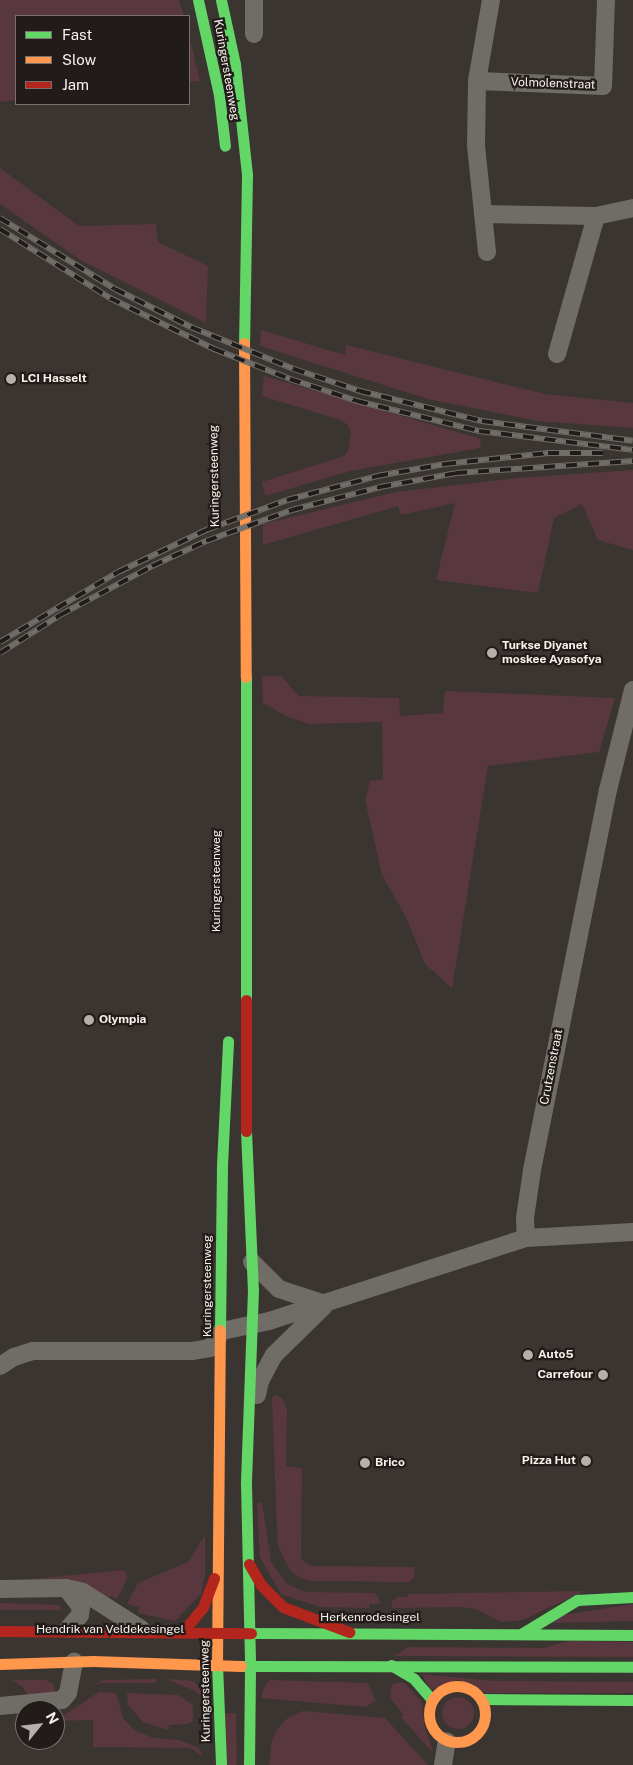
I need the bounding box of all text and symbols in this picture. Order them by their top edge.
legend [15,15,190,105]
street label: Kuringersteenweg [210,18,242,122]
text: Fast [62,26,92,43]
text: Slow [62,51,96,68]
street label: Volmolenstraat [510,75,596,93]
text: Jam [62,76,89,93]
place label: LCI Hasselt [21,372,87,386]
marker: LCI Hasselt [5,373,17,385]
street label: Kuringersteenweg [207,425,223,527]
place label: Turkse Diyanet moskee Ayasofya [502,639,602,667]
marker: Turkse Diyanet moskee Ayasofya [486,647,498,659]
street label: Kuringersteenweg [210,830,224,932]
place label: Olympia [99,1013,146,1027]
marker: Olympia [83,1014,95,1026]
street label: Crutzenstraat [538,1028,566,1106]
street label: Kuringersteenweg [201,1235,215,1337]
place label: Auto5 [538,1348,574,1362]
marker: Auto5 [522,1349,534,1361]
place label: Carrefour [537,1368,593,1382]
marker: Carrefour [597,1369,609,1381]
place label: Pizza Hut [522,1454,576,1468]
marker: Pizza Hut [580,1455,592,1467]
place label: Brico [375,1456,405,1470]
marker: Brico [359,1457,371,1469]
street label: Herkenrodesingel [320,1611,420,1625]
street label: Hendrik van Veldekesingel [36,1623,184,1637]
street label: Kuringersteenweg [198,1640,214,1742]
north arrow [15,1700,65,1750]
text: N [43,1710,62,1727]

